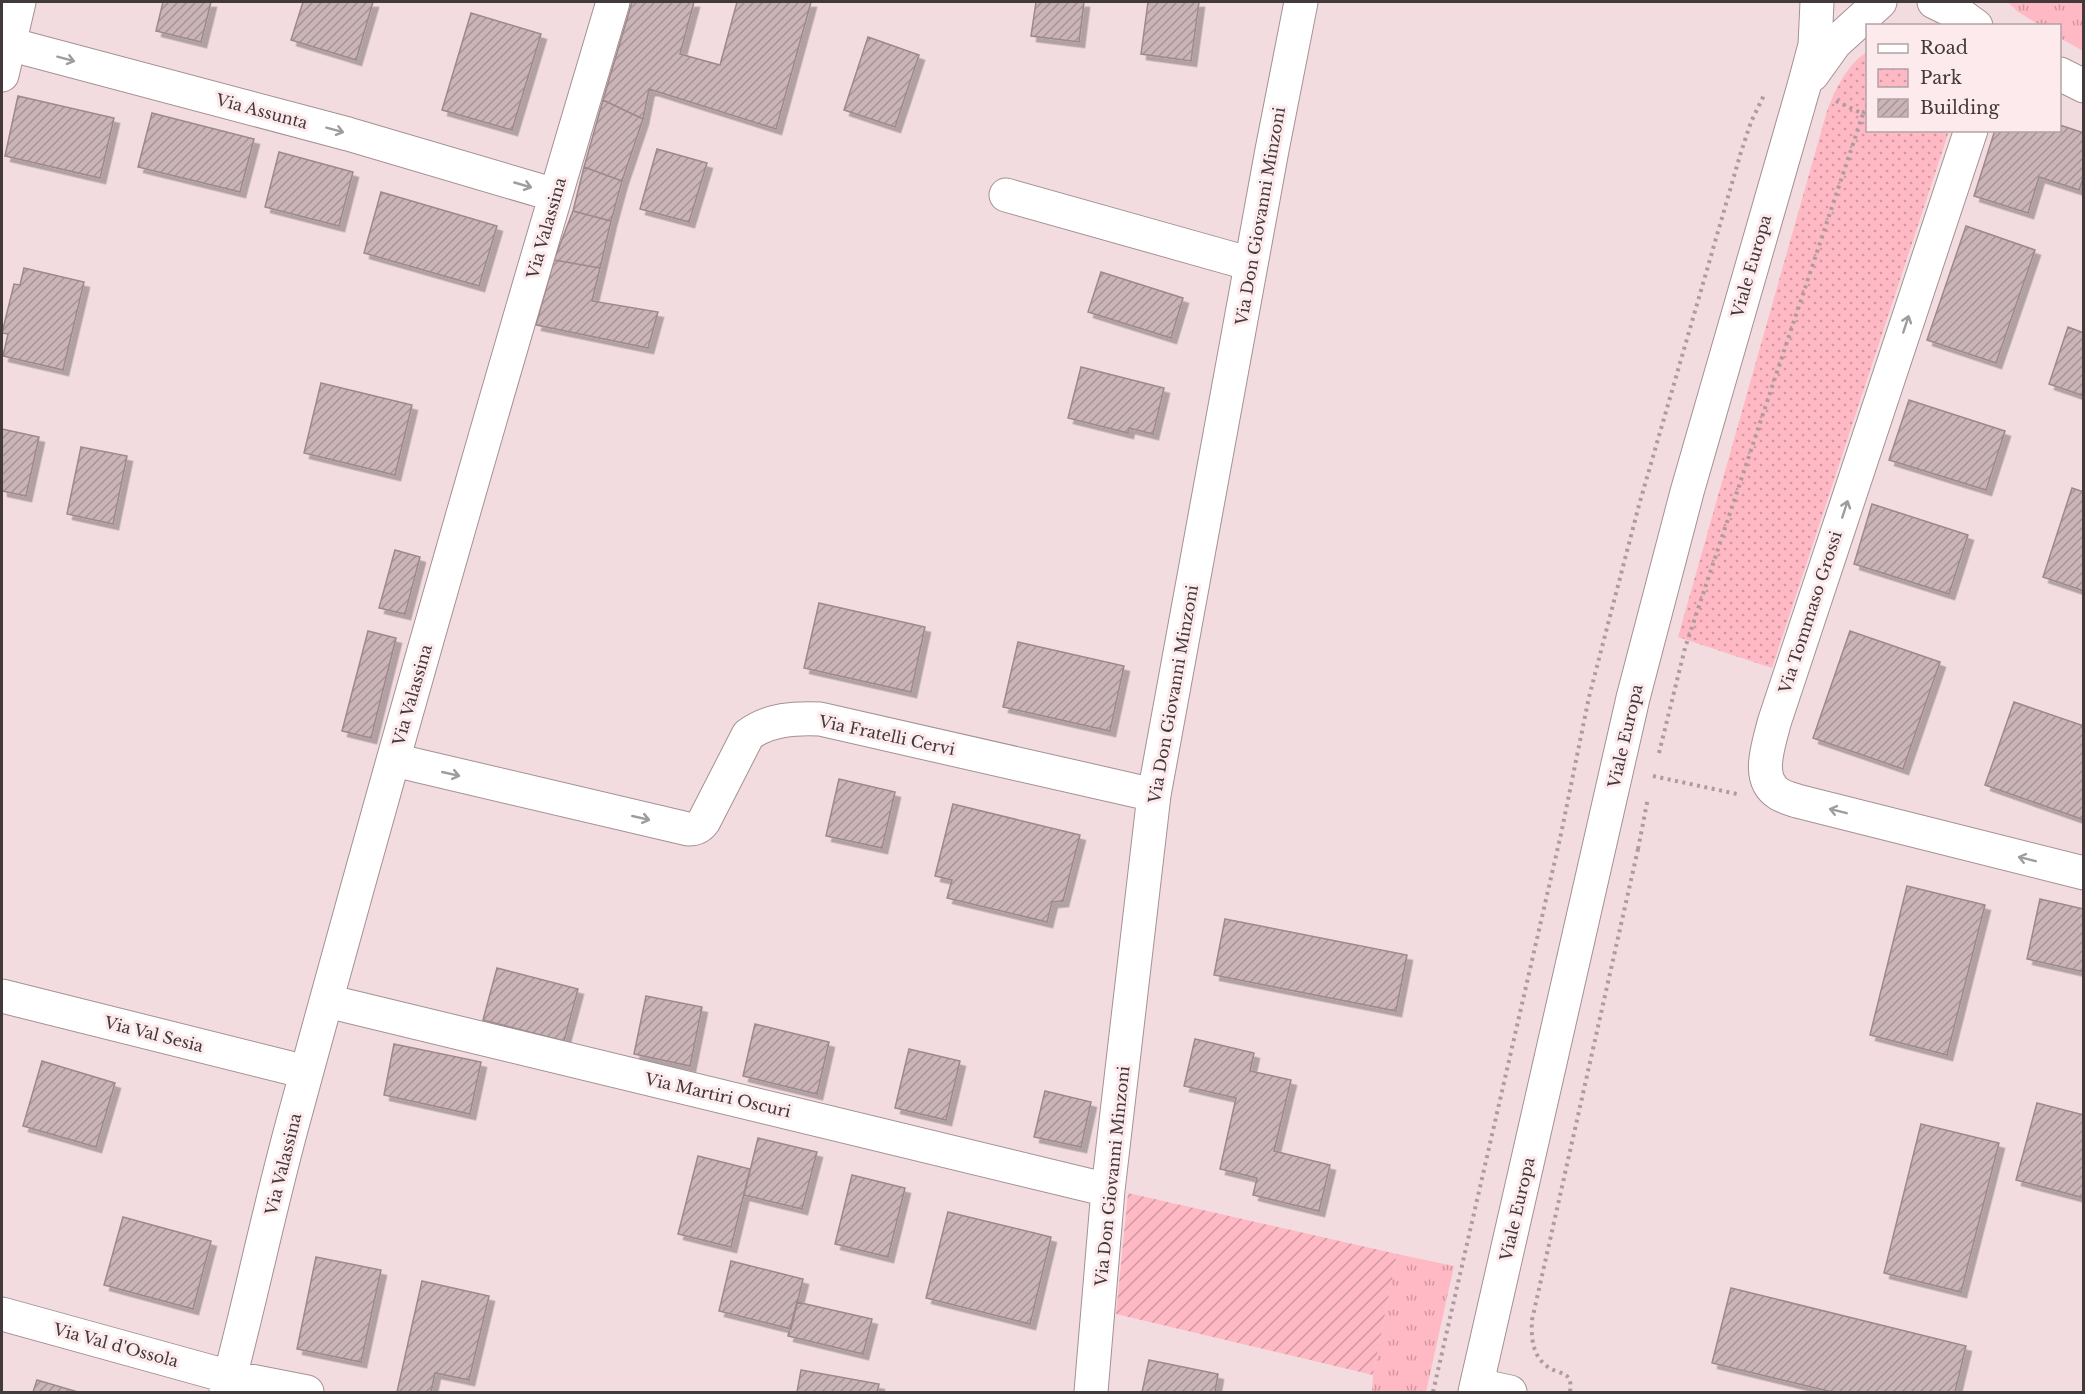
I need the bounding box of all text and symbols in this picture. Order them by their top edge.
legend [1866,24,2061,132]
text: Road [1920,37,1968,59]
one-way arrow [56,53,75,65]
text: Park [1920,67,1962,89]
street label: Via Assunta [213,89,310,133]
text: Building [1920,97,1999,119]
street label: Via Don Giovanni Minzoni [1231,105,1289,328]
one-way arrow [326,125,345,137]
street label: Via Valassina [522,175,570,282]
one-way arrow [513,180,532,191]
street label: Viale Europa [1727,212,1775,321]
one-way arrow [1902,315,1913,334]
one-way arrow [1840,500,1851,519]
street label: Via Tommaso Grossi [1774,528,1846,697]
street label: Via Don Giovanni Minzoni [1144,583,1202,806]
street label: Via Valassina [388,642,436,749]
street label: Viale Europa [1603,682,1647,791]
street label: Via Fratelli Cervi [816,711,957,759]
one-way arrow [441,768,460,780]
one-way arrow [1829,805,1848,817]
one-way arrow [631,813,650,825]
one-way arrow [2018,852,2037,864]
street label: Via Val Sesia [101,1012,206,1056]
street label: Via Don Giovanni Minzoni [1090,1064,1134,1288]
street label: Via Martiri Oscuri [642,1068,793,1122]
street label: Via Valassina [260,1111,305,1218]
street label: Viale Europa [1495,1155,1539,1264]
street label: Via Val d'Ossola [50,1318,181,1371]

